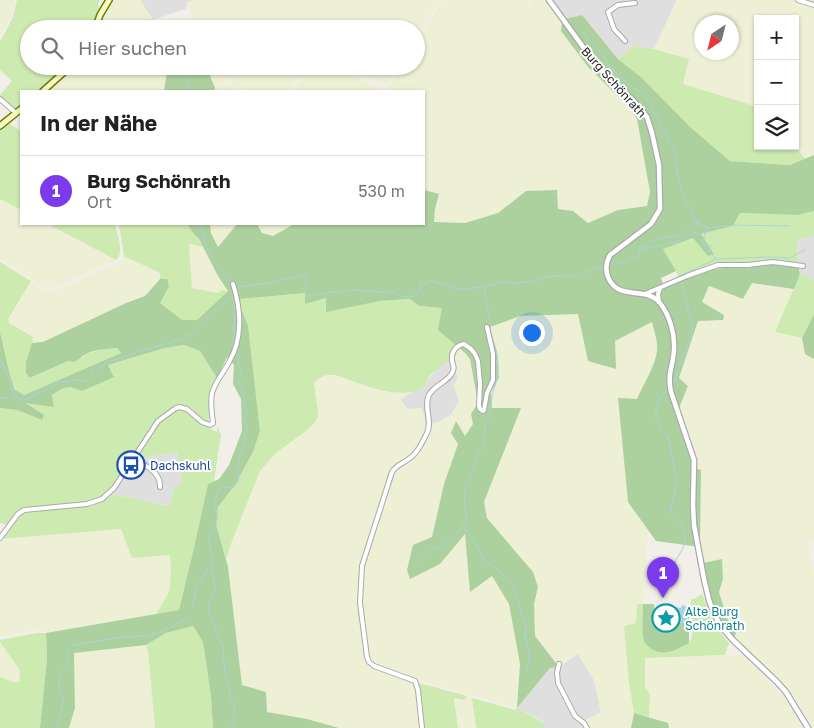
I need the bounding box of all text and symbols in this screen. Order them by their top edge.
north arrow [694,15,739,60]
map controls [754,15,799,150]
button: + [754,15,799,60]
search box [20,20,425,75]
icon: search [38,34,66,62]
text: Hier suchen [78,36,187,59]
street label: Burg Schönrath [578,44,650,120]
button: − [754,60,799,105]
button: layers [754,105,799,150]
text: In der Nähe [40,110,157,136]
text: Burg Schönrath [87,169,231,192]
text: 1 [52,181,60,201]
text: 530 m [358,181,405,201]
text: Ort [87,192,112,212]
your location [519,320,545,346]
bus stop icon: Dachskuhl [116,450,146,480]
place label: Dachskuhl [150,458,211,473]
pin: 1 [647,557,679,598]
place icon: Alte Burg Schönrath [651,603,681,633]
place label: Alte Burg Schönrath [685,604,745,633]

